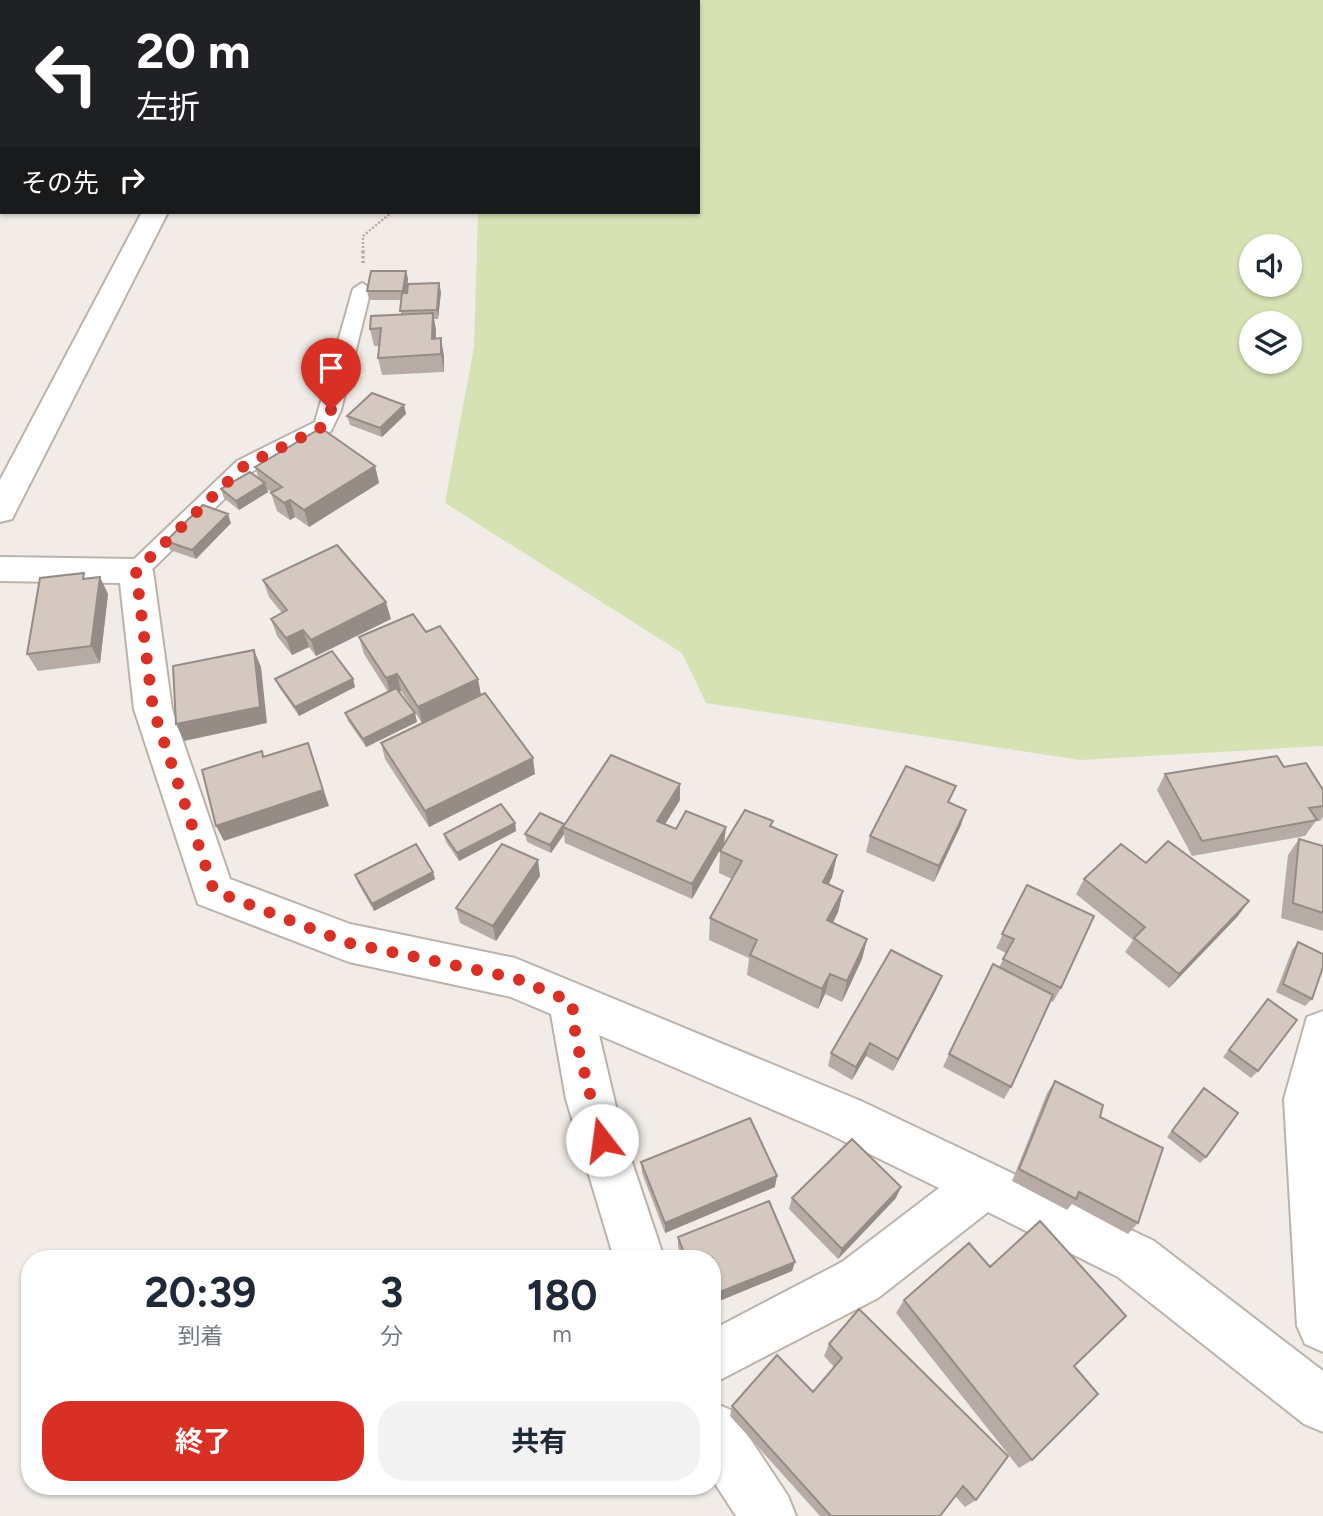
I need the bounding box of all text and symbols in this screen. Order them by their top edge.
text: 20 m [136,21,251,80]
icon: left [21,28,112,119]
text: 左折 [136,88,200,126]
icon: right [113,161,151,199]
text: その先 [21,167,99,199]
map controls [1239,234,1302,374]
button: sound [1239,234,1302,297]
button: layers [1239,311,1302,374]
pin [301,338,361,410]
icon: arrive [312,349,350,387]
position arrow [565,1103,639,1177]
text: 20:39 [145,1267,256,1318]
text: 3 [380,1267,403,1318]
text: 180 [527,1270,597,1321]
text: m [552,1320,572,1348]
text: 到着 [177,1322,223,1350]
text: 分 [380,1322,403,1350]
button: 終了 [42,1401,364,1481]
button: 共有 [378,1401,700,1481]

